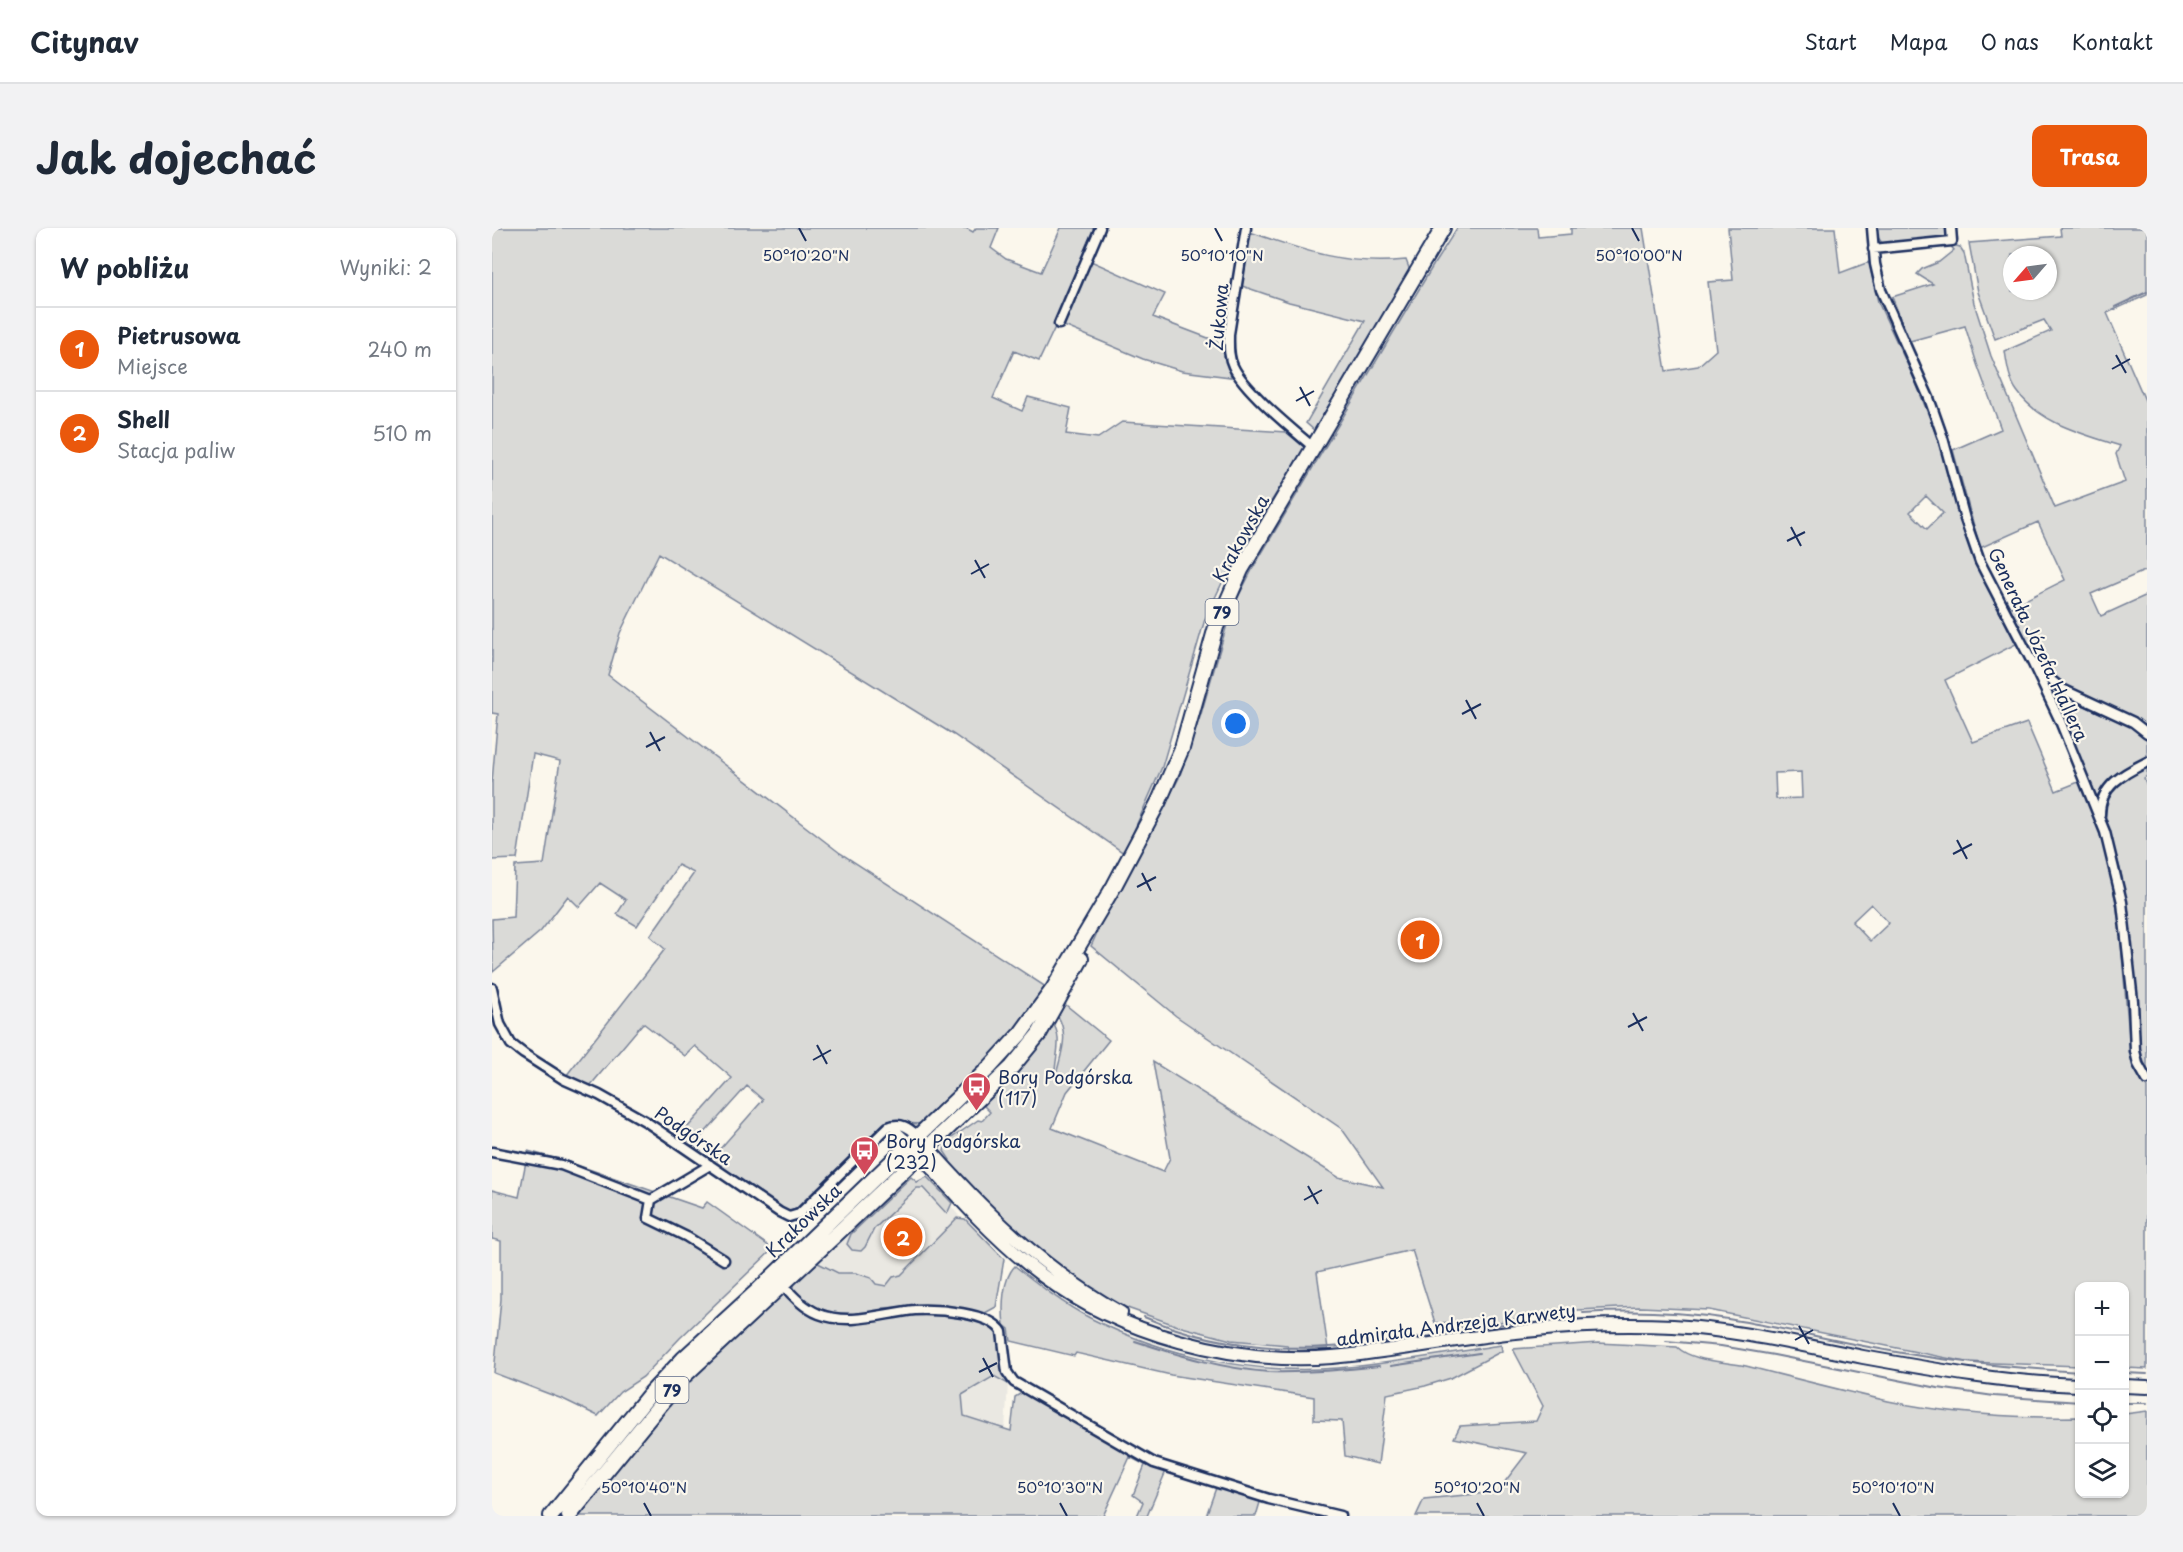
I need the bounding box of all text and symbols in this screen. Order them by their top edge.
text: Citynav [30,20,139,63]
text: Start [1805,25,1857,57]
text: Mapa [1890,25,1948,57]
text: O nas [1981,25,2039,57]
text: Kontakt [2072,25,2153,57]
text: Jak dojechać [36,125,317,188]
button: Trasa [2032,125,2147,187]
text: 50°10'20"N [762,243,850,266]
text: 50°10'10"N [1180,243,1264,266]
text: 50°10'00"N [1595,243,1683,266]
north arrow [2003,246,2057,300]
text: W pobliżu [60,248,189,287]
text: Wyniki: 2 [339,252,432,282]
street label: Żukowa [1202,281,1234,352]
text: Pietrusowa [117,318,241,351]
text: 1 [75,334,84,364]
text: 240 m [367,334,432,364]
text: Miejsce [117,351,188,381]
text: Shell [117,402,170,435]
text: 2 [72,418,87,448]
text: 510 m [372,418,432,448]
text: Stacja paliw [117,435,235,465]
street label: Krakowska [1205,489,1276,587]
street label: Generała Józefa Hallera [1982,543,2096,745]
road number: 79 [1206,599,1238,625]
your location [1221,709,1250,738]
pin: 1 [1400,918,1440,962]
place label: Bory Podgórska (117) [998,1063,1133,1111]
bus stop icon: Bory Podgórska (117) [961,1070,993,1112]
street label: Podgórska [650,1099,739,1172]
place label: Bory Podgórska (232) [886,1127,1021,1175]
bus stop icon: Bory Podgórska (232) [849,1134,881,1176]
street label: Krakowska [759,1176,848,1263]
pin: 2 [884,1214,922,1260]
map controls [2075,1282,2129,1498]
button: + [2075,1282,2129,1336]
street label: admirała Andrzeja Karwety [1335,1296,1577,1352]
button: − [2075,1336,2129,1390]
road number: 79 [656,1377,688,1403]
button: locate [2075,1390,2129,1444]
button: layers [2075,1444,2129,1498]
text: 50°10'40"N [601,1475,687,1498]
text: 50°10'30"N [1017,1475,1103,1498]
text: 50°10'20"N [1433,1475,1521,1498]
text: 50°10'10"N [1851,1475,1935,1498]

